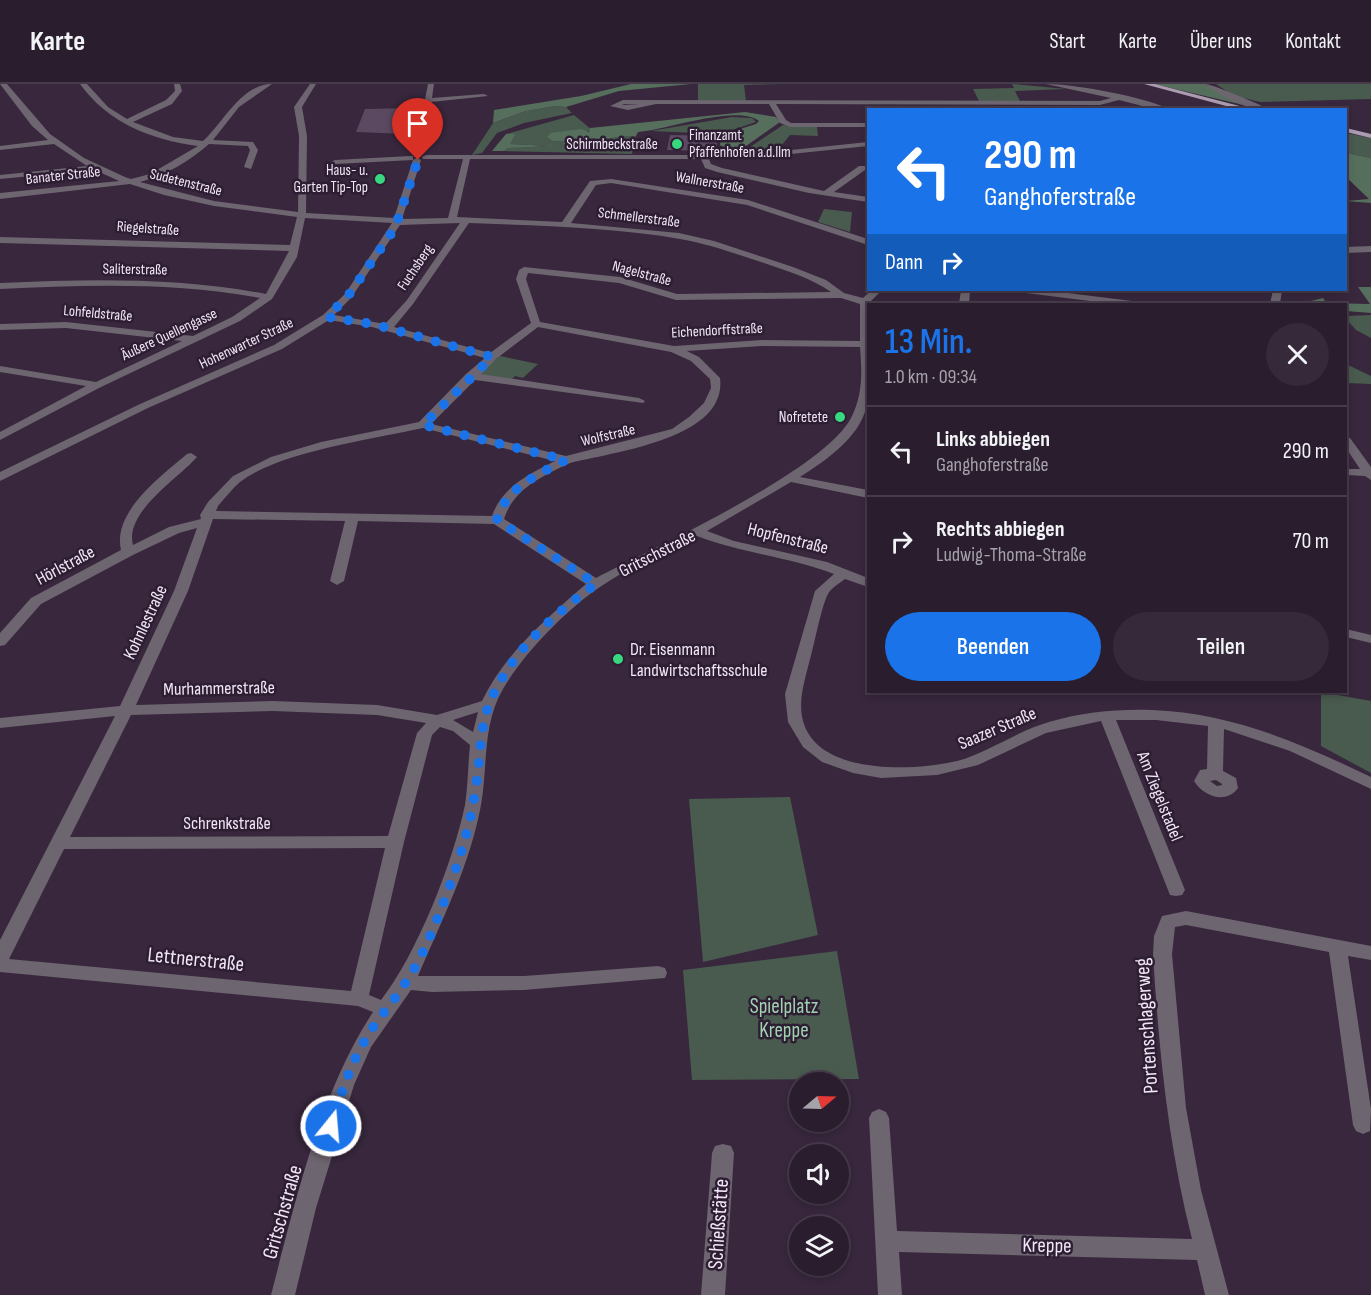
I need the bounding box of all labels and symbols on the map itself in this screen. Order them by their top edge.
pin [392,98,443,160]
place label: Finanzamt Pfaffenhofen a.d.Ilm [689,126,791,162]
street label: Schirmbeckstraße [566,135,658,154]
marker: Finanzamt Pfaffenhofen a.d.Ilm [670,137,684,151]
place label: Haus- u. Garten Tip-Top [294,161,368,197]
street label: Banater Straße [25,162,101,189]
street label: Sudetenstraße [148,164,224,201]
street label: Wallnerstraße [674,167,746,198]
marker: Haus- u. Garten Tip-Top [373,172,387,186]
street label: Schmellerstraße [597,203,681,232]
street label: Riegelstraße [116,217,180,240]
street label: Fuchsberg [393,240,438,294]
street label: Nagelstraße [610,257,673,290]
street label: Saliterstraße [102,259,168,280]
street label: Lohfeldstraße [63,301,133,326]
street label: Äußere Quellengasse [117,304,220,365]
street label: Hohenwarter Straße [196,313,296,374]
street label: Eichendorffstraße [671,319,763,342]
place label: Nofretete [779,408,828,427]
marker: Nofretete [833,410,847,424]
street label: Wolfstraße [579,420,637,451]
street label: Hopfenstraße [745,518,830,559]
street label: Gritschstraße [616,525,699,582]
street label: Hörlstraße [32,541,98,590]
street label: Kohnlestraße [119,582,172,663]
place label: Dr. Eisenmann Landwirtschaftsschule [630,639,768,681]
marker: Dr. Eisenmann Landwirtschaftsschule [611,652,625,666]
street label: Murhammerstraße [163,677,275,700]
street label: Saazer Straße [955,703,1039,754]
street label: Am Ziegelstadel [1132,747,1187,844]
street label: Schrenkstraße [183,813,271,834]
street label: Lettnerstraße [146,942,245,977]
street label: Portenschlagerweg [1129,957,1164,1095]
park label: Spielplatz Kreppe [750,994,819,1043]
north arrow [789,1072,849,1132]
position arrow [299,1094,363,1158]
street label: Gritschstraße [257,1162,308,1262]
street label: Schießstätte [703,1178,734,1270]
street label: Kreppe [1022,1233,1072,1258]

